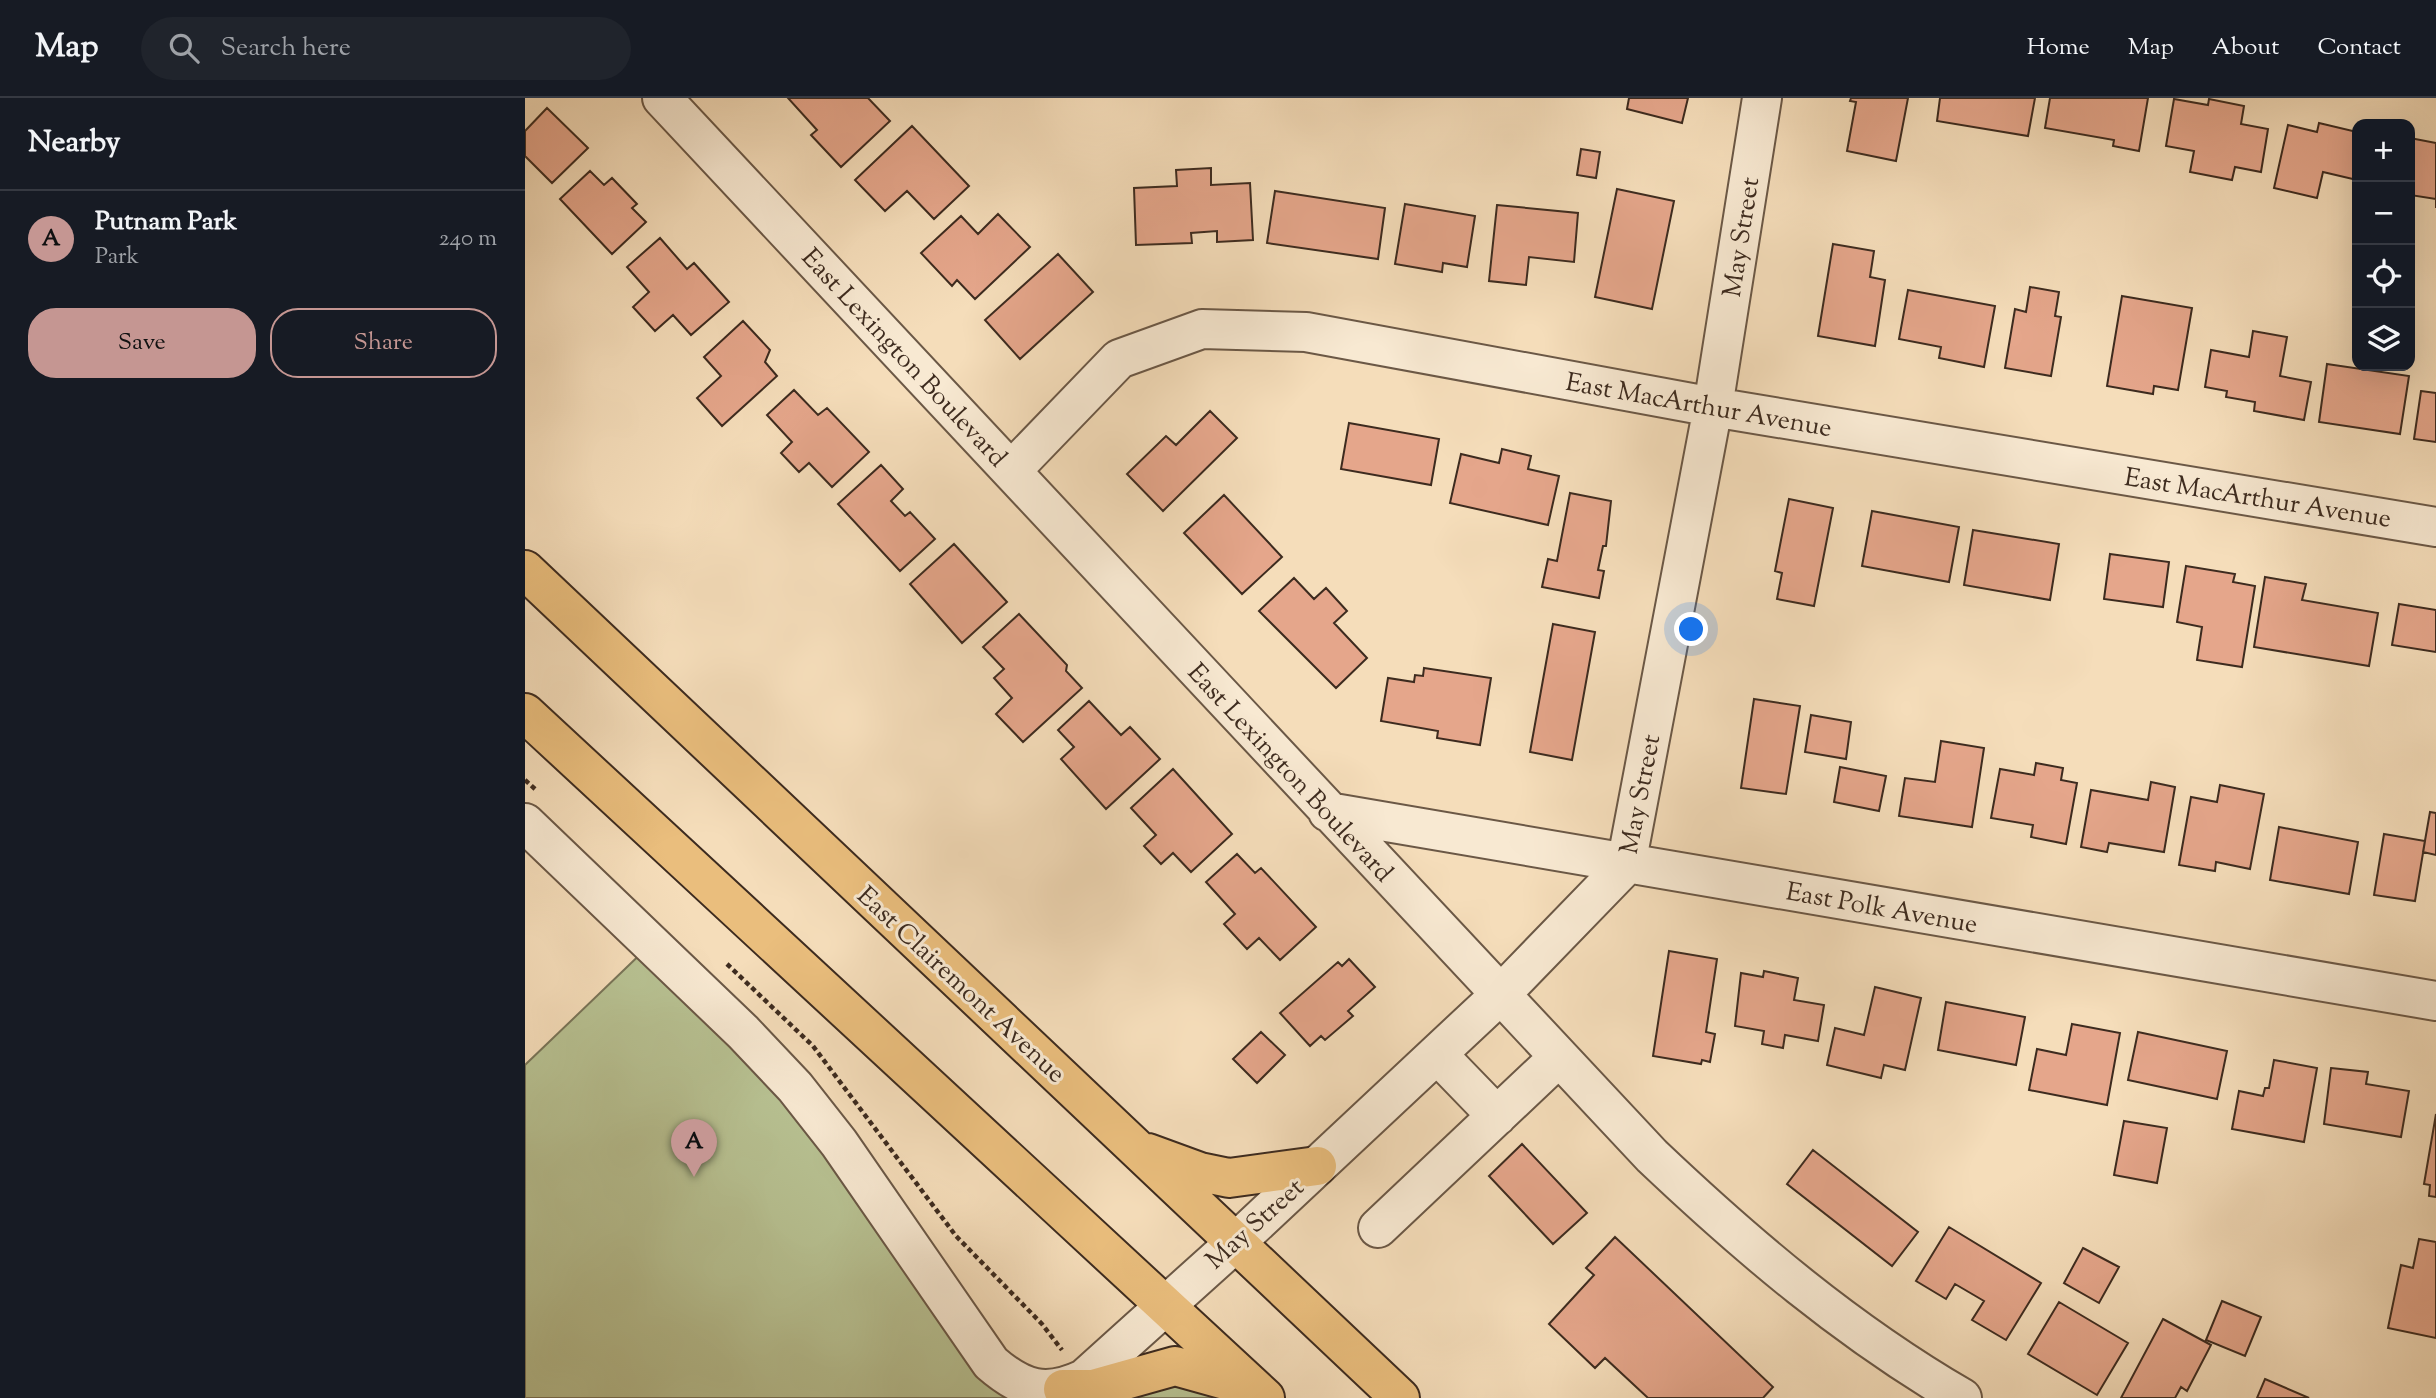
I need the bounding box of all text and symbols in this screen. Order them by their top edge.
search box [141,17,631,80]
text: Map [35,24,99,72]
icon: search [165,29,203,67]
text: Search here [221,30,351,67]
text: Home [2027,31,2090,65]
text: Map [2128,31,2174,65]
text: About [2212,31,2279,65]
text: Contact [2317,31,2401,65]
map controls [2352,119,2415,371]
button: + [2352,119,2415,182]
text: Nearby [28,122,120,165]
street label: May Street [1715,175,1770,300]
button: − [2352,182,2415,245]
text: Putnam Park [95,204,237,241]
text: A [42,223,60,256]
text: 240 m [439,223,497,256]
text: Park [95,241,139,274]
street label: East Lexington Boulevard [792,241,1015,477]
button: locate [2352,245,2415,308]
button: Save [28,308,256,378]
button: Share [270,308,497,378]
button: layers [2352,308,2415,371]
street label: East MacArthur Avenue [1563,365,1835,448]
street label: East MacArthur Avenue [2122,460,2394,539]
your location [1674,612,1708,646]
street label: East Lexington Boulevard [1178,656,1401,892]
street label: May Street [1612,731,1671,857]
street label: East Polk Avenue [1783,874,1980,945]
street label: East Clairemont Avenue [848,879,1073,1093]
pin: A [671,1119,717,1177]
street label: May Street [1198,1171,1313,1279]

